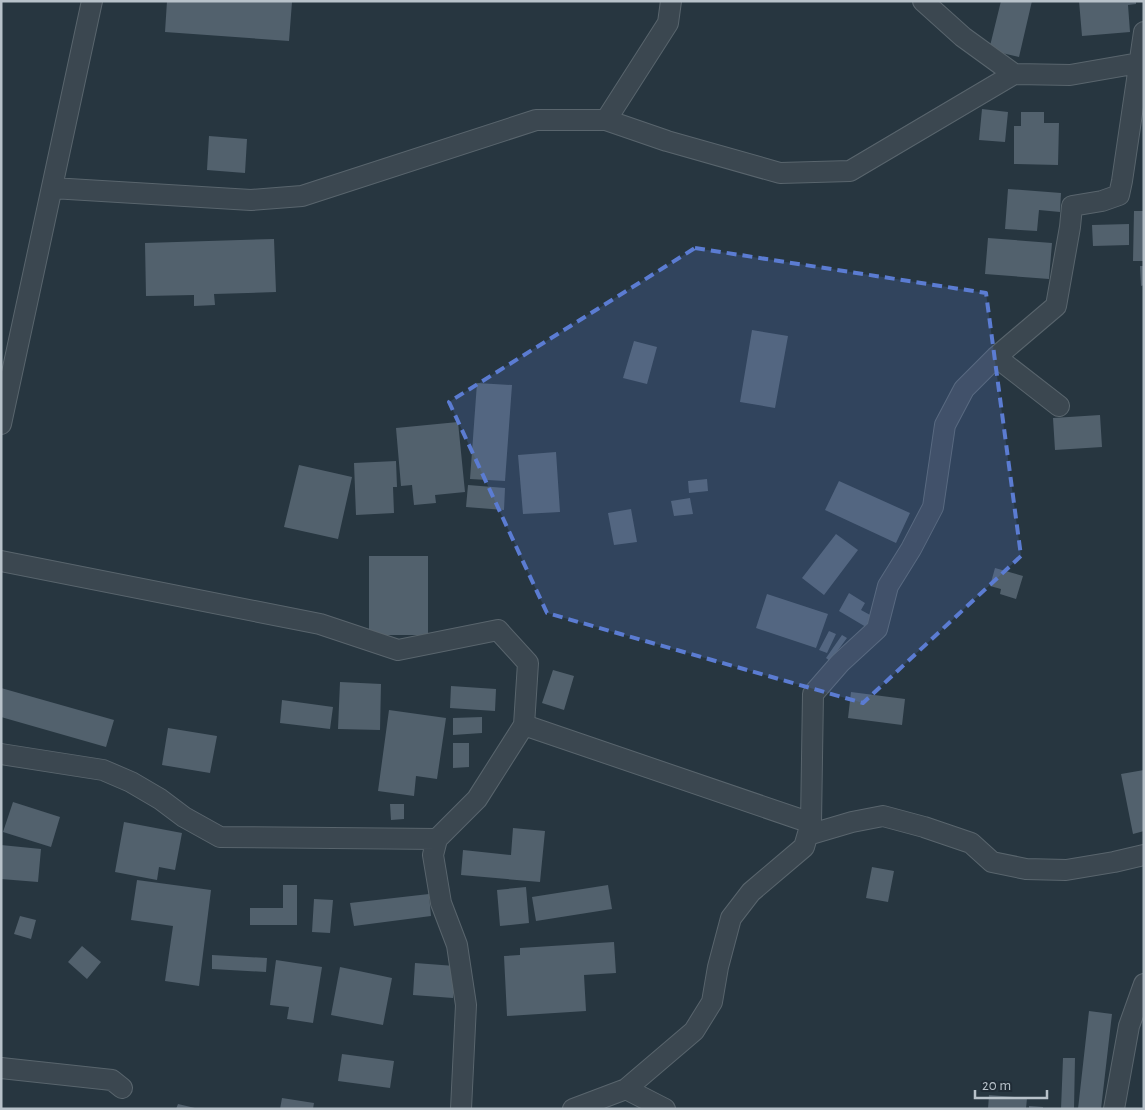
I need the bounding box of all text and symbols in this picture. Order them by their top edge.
scale bar [975,1068,1048,1100]
text: 20 m [982,1078,1011,1093]

